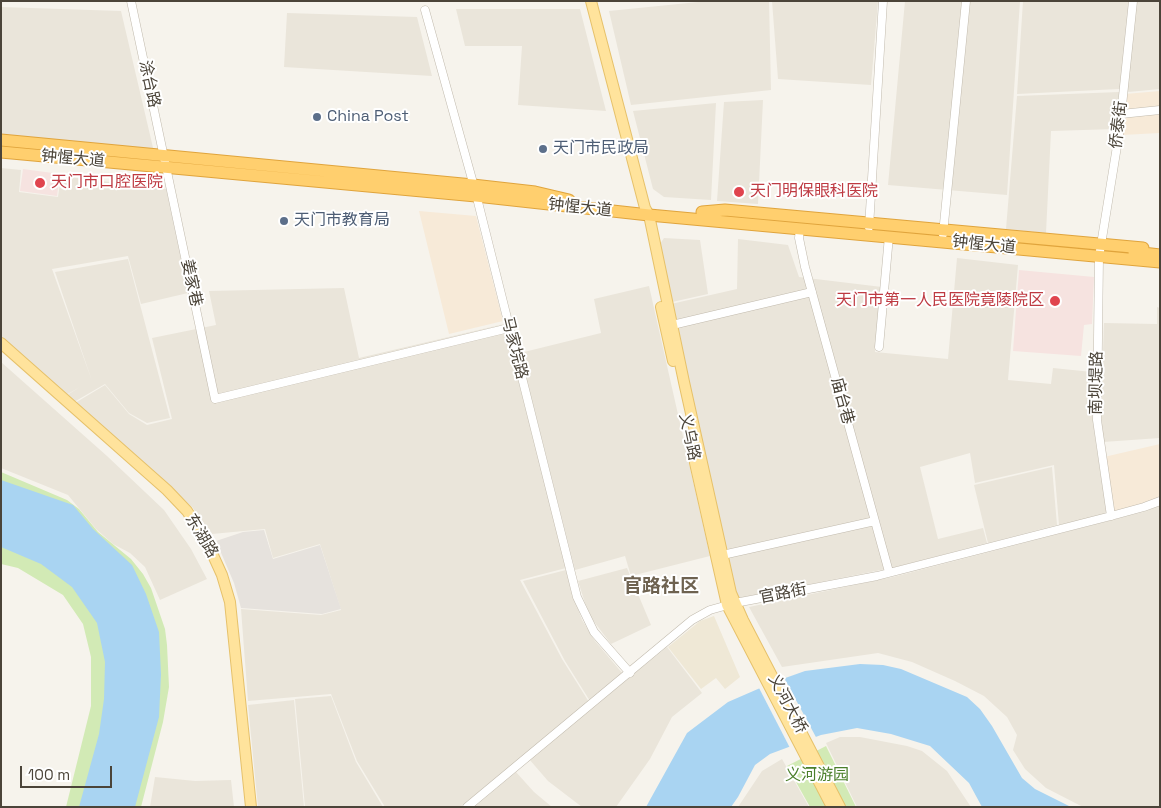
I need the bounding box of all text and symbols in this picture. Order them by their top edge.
street label: 涂台路 [135,59,163,109]
street label: 侨泰街 [1107,100,1131,150]
place label: China Post [327,107,409,127]
marker: China Post [311,111,323,123]
place label: 天门市民政局 [553,139,649,159]
marker: 天门市民政局 [537,143,549,155]
street label: 钟惺大道 [40,147,106,171]
place label: 天门市口腔医院 [51,173,163,193]
marker: 天门市口腔医院 [33,176,47,190]
place label: 天门明保眼科医院 [750,182,878,202]
marker: 天门明保眼科医院 [732,185,746,199]
street label: 钟惺大道 [547,195,613,221]
place label: 天门市教育局 [294,211,390,231]
marker: 天门市教育局 [278,215,290,227]
street label: 钟惺大道 [951,232,1017,258]
street label: 姜家巷 [177,258,205,308]
place label: 天门市第一人民医院竟陵院区 [836,291,1044,311]
marker: 天门市第一人民医院竟陵院区 [1048,294,1062,308]
street label: 马家垸路 [497,315,531,381]
street label: 南坝堤路 [1087,351,1107,415]
street label: 庙台巷 [827,375,857,427]
street label: 义乌路 [675,412,703,462]
street label: 东湖路 [180,510,222,562]
district label: 官路社区 [623,576,699,598]
street label: 官路街 [758,580,808,608]
street label: 义河大桥 [764,671,810,737]
scale bar [22,756,115,788]
text: 100 m [28,765,70,784]
park label: 义河游园 [785,766,849,786]

